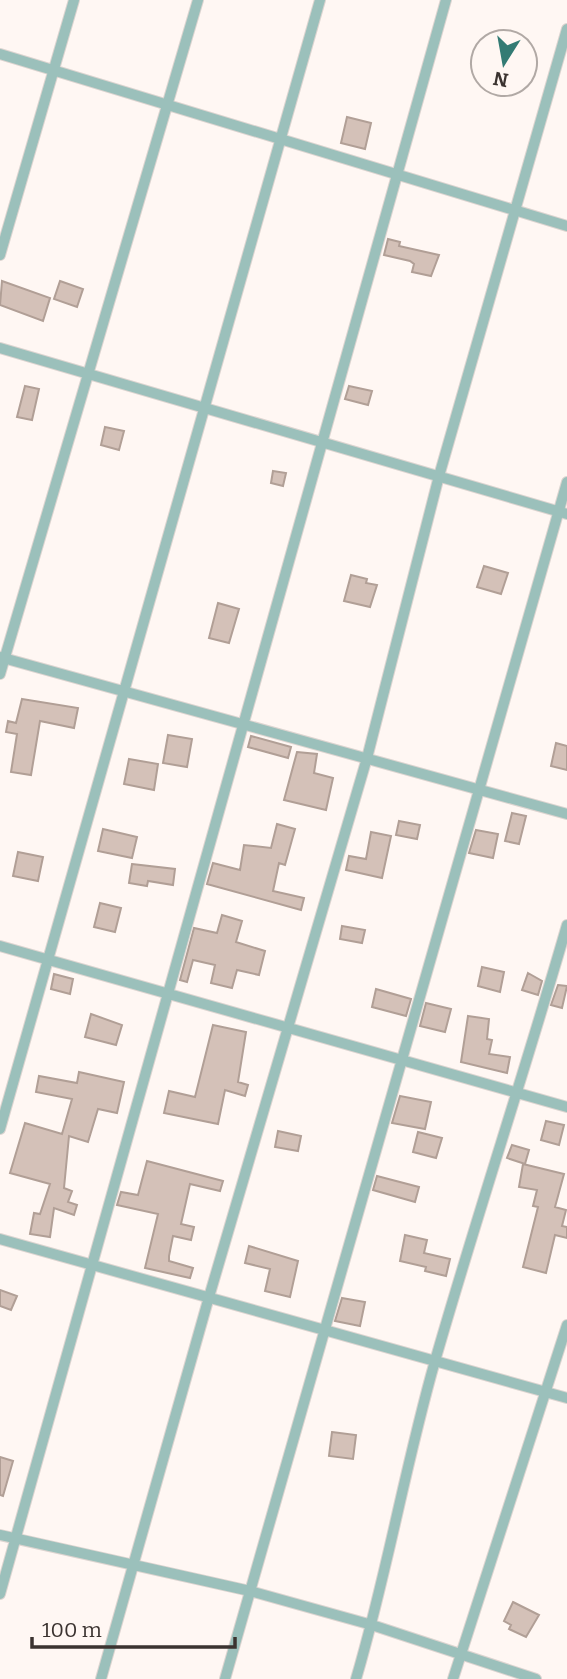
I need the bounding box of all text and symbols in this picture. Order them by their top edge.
north arrow [469,28,539,98]
text: N [491,66,510,92]
scale bar [32,1606,234,1650]
text: 100 m [42,1617,102,1643]

